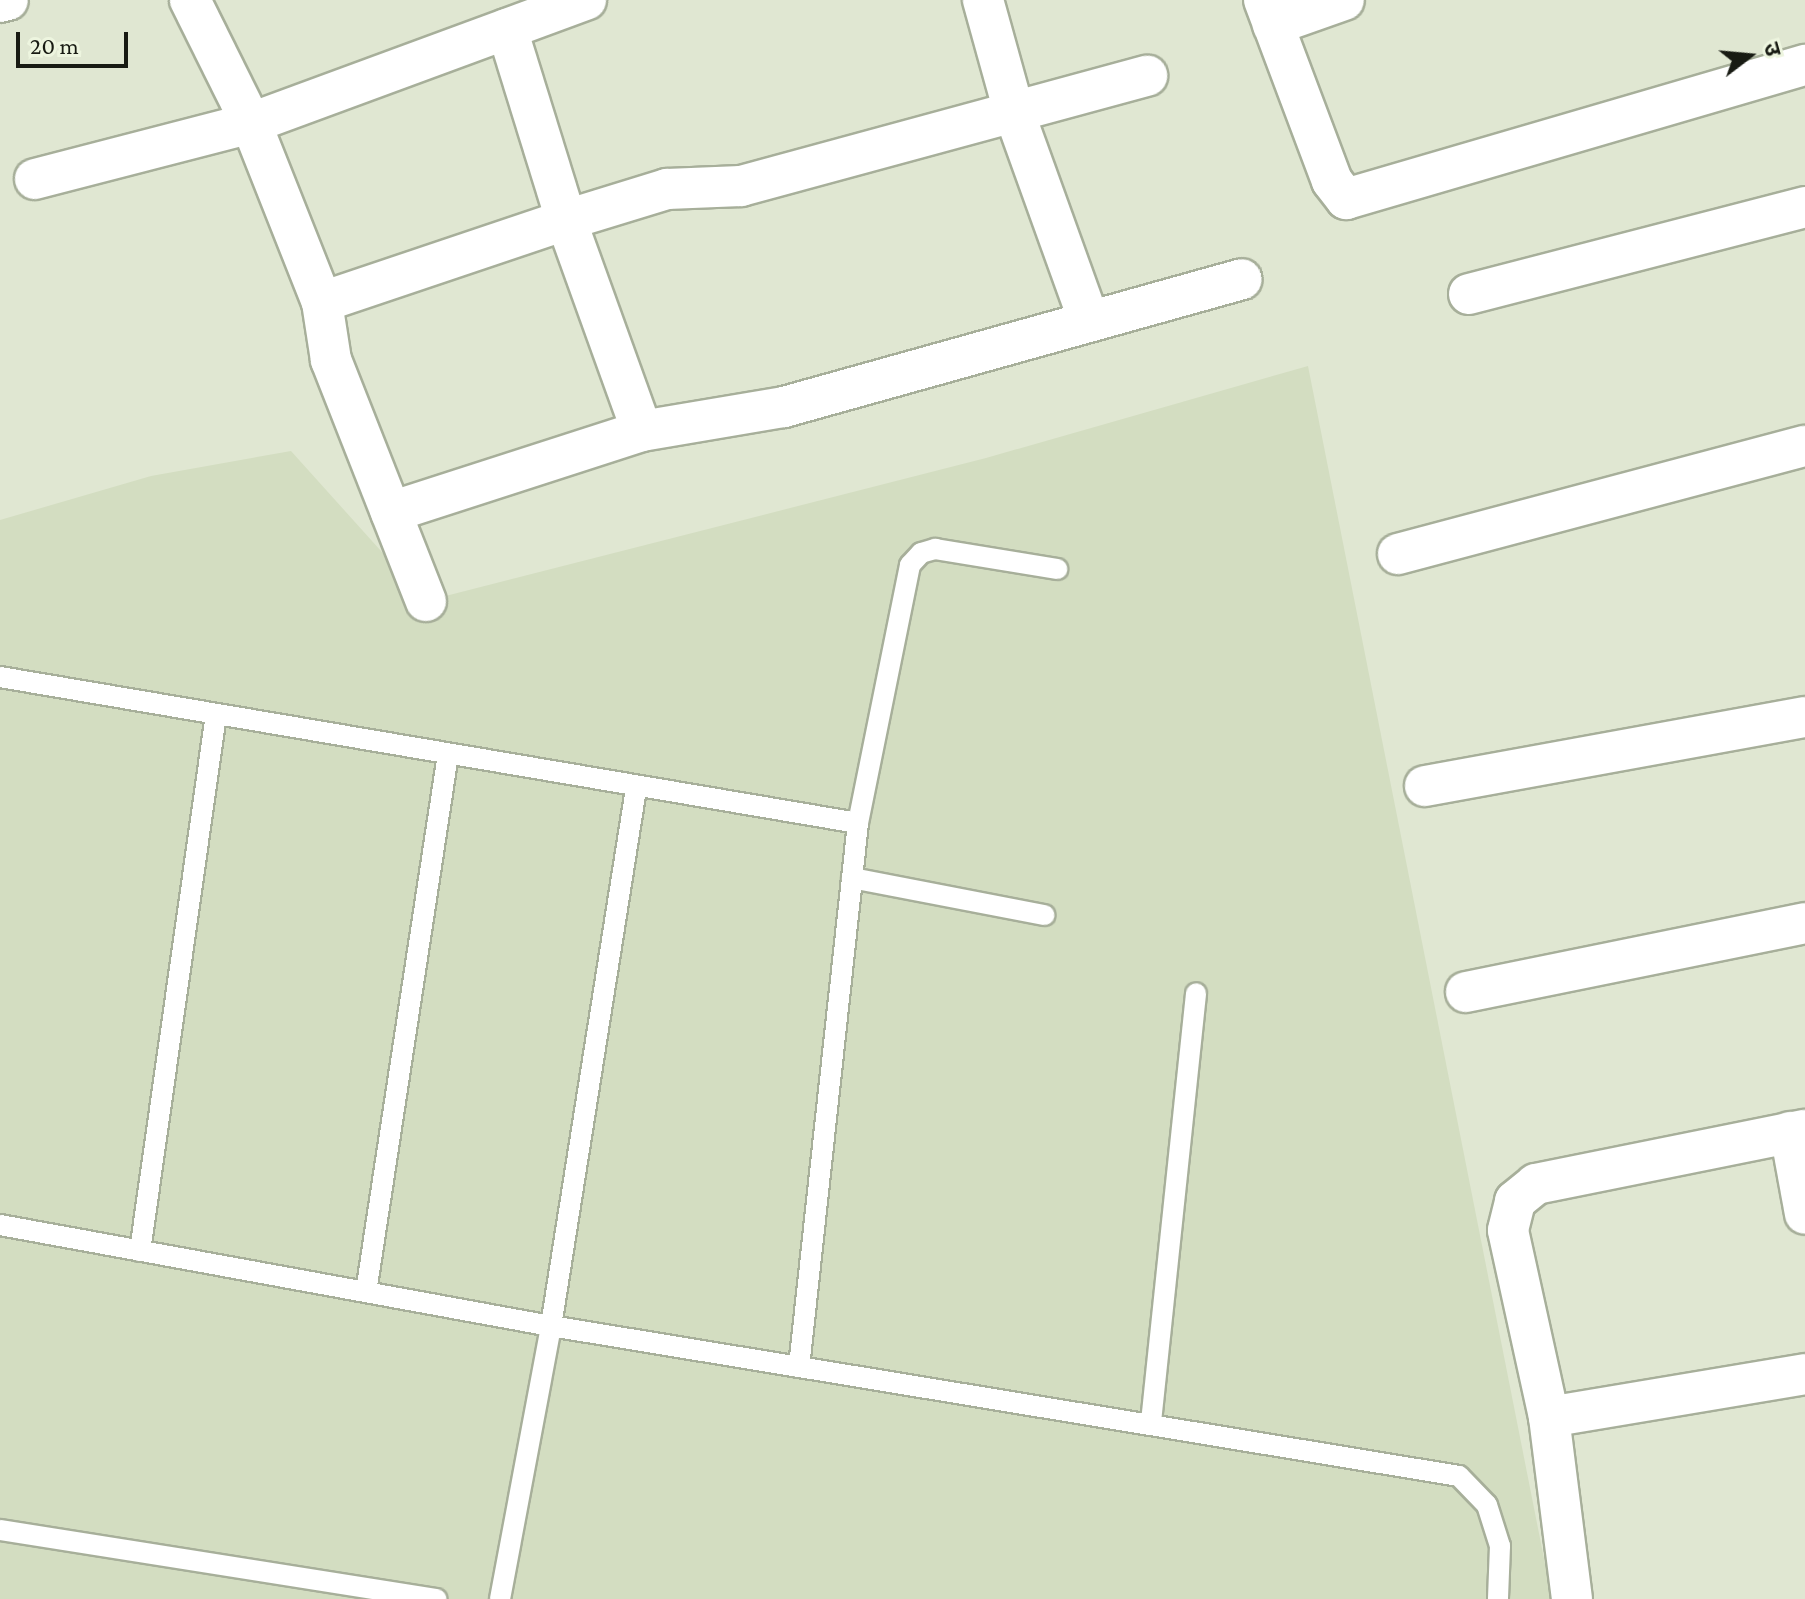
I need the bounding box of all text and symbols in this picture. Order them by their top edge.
scale bar [20,16,132,66]
north arrow [1709,16,1789,96]
text: 20 m [30,32,79,59]
text: उ [1759,40,1786,59]

